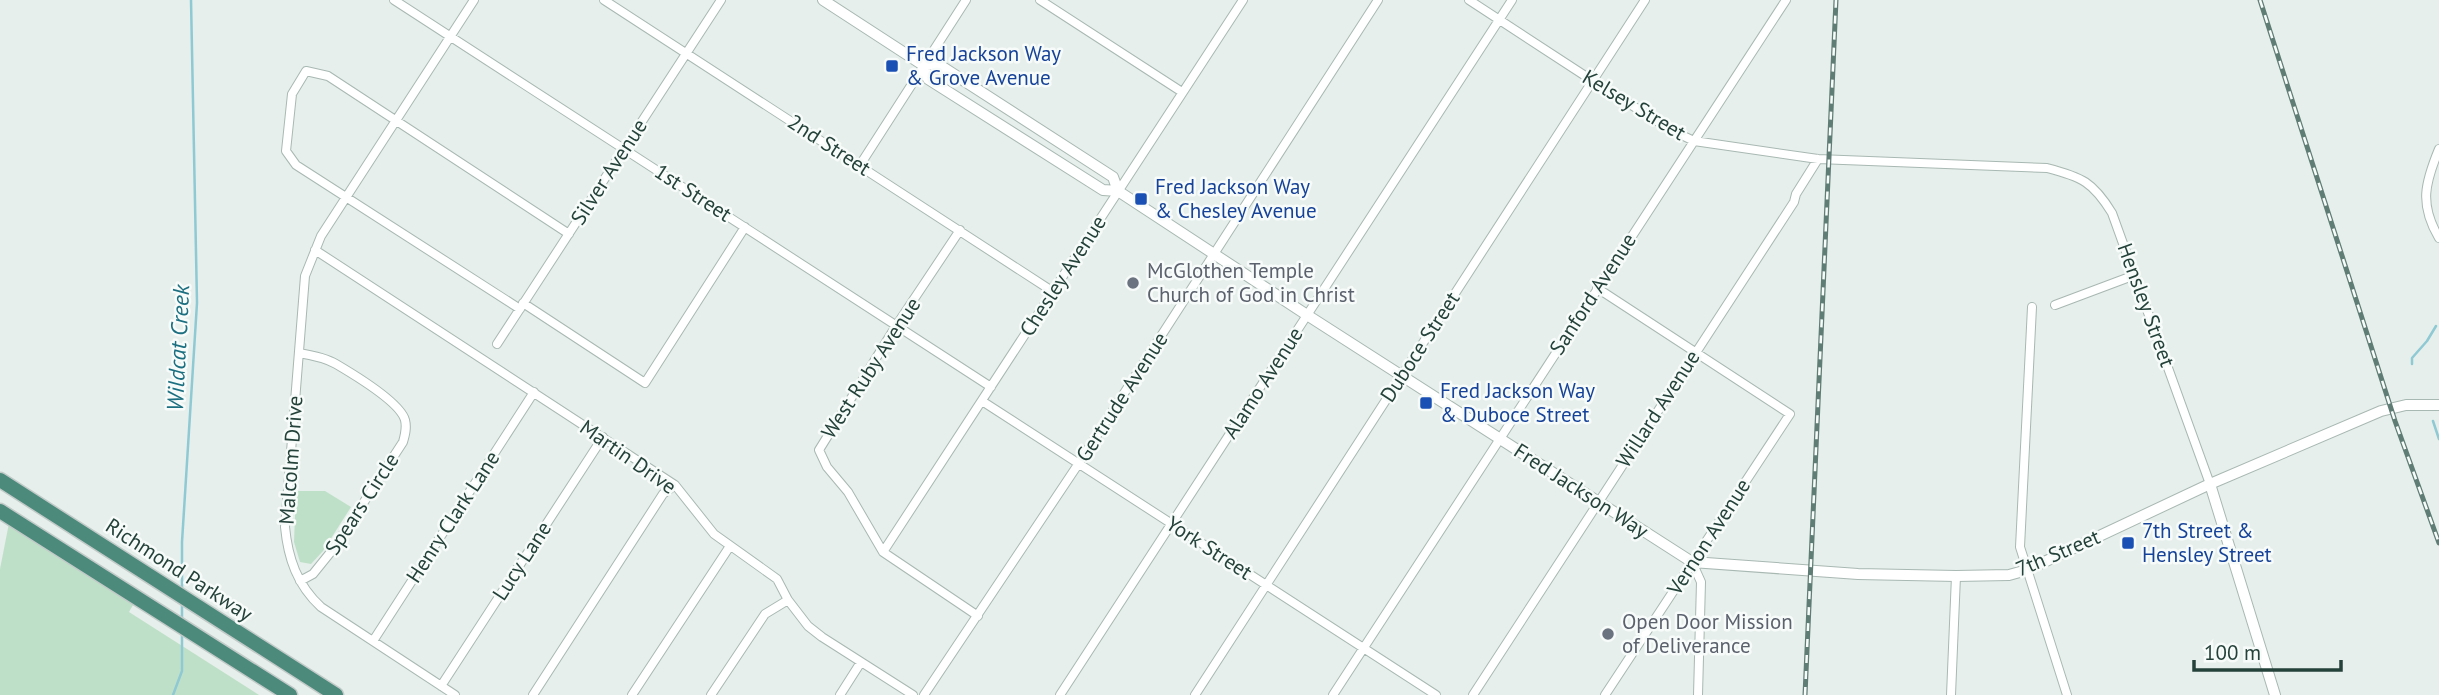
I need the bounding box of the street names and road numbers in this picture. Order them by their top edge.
street label: Kelsey Street [1578,63,1691,146]
street label: 2nd Street [783,108,876,181]
street label: Silver Avenue [564,114,653,230]
street label: 1st Street [650,158,737,228]
street label: Chesley Avenue [1013,210,1112,341]
street label: Sanford Avenue [1543,228,1642,360]
street label: Hensley Street [2112,239,2181,370]
street label: Duboce Street [1374,286,1465,407]
street label: West Ruby Avenue [815,292,926,443]
street label: Alamo Avenue [1216,322,1309,444]
street label: Gertrude Avenue [1070,327,1174,467]
street label: Willard Avenue [1610,345,1706,473]
street label: Malcolm Drive [273,395,308,525]
street label: Martin Drive [575,413,682,500]
street label: Fred Jackson Way [1509,437,1654,544]
street label: Henry Clark Lane [400,446,505,588]
street label: Spears Circle [319,448,405,560]
street label: Vernon Avenue [1660,473,1756,601]
street label: York Street [1161,510,1257,585]
street label: Richmond Parkway [101,512,258,627]
street label: Lucy Lane [486,516,557,605]
street label: 7th Street [2012,523,2104,582]

